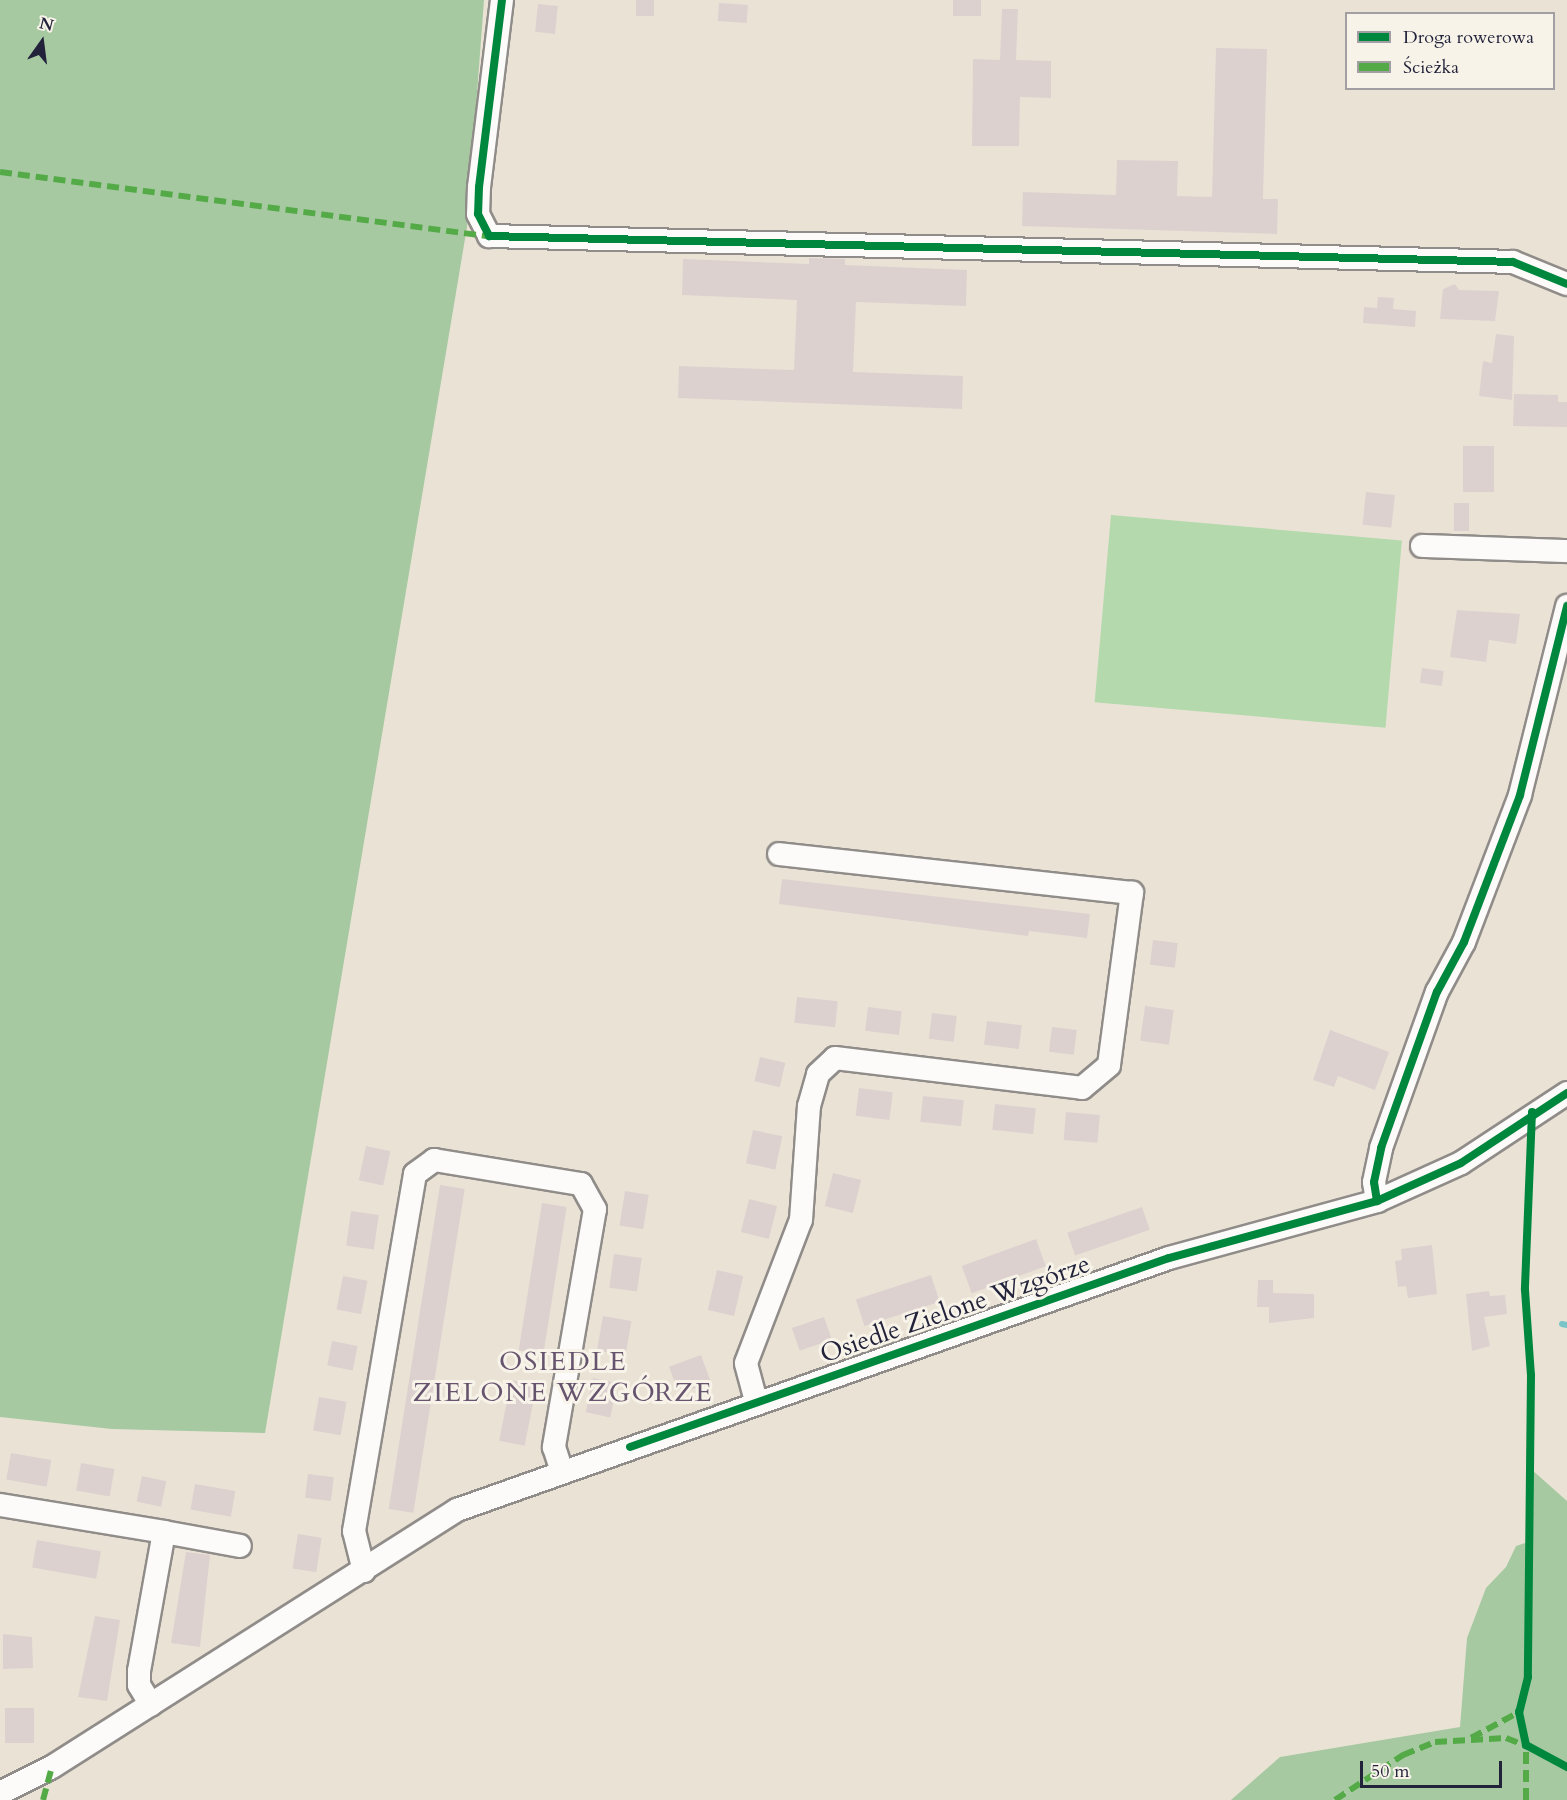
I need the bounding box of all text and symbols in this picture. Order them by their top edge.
north arrow [12,12,72,72]
text: N [37,12,56,37]
legend [1345,12,1555,90]
text: Droga rowerowa [1403,25,1534,50]
text: Ścieżka [1403,55,1459,80]
street label: Osiedle Zielone Wzgórze [816,1248,1094,1370]
district label: OSIEDLE ZIELONE WZGÓRZE [413,1345,713,1408]
scale bar [1363,1749,1506,1787]
text: 50 m [1371,1759,1410,1784]

